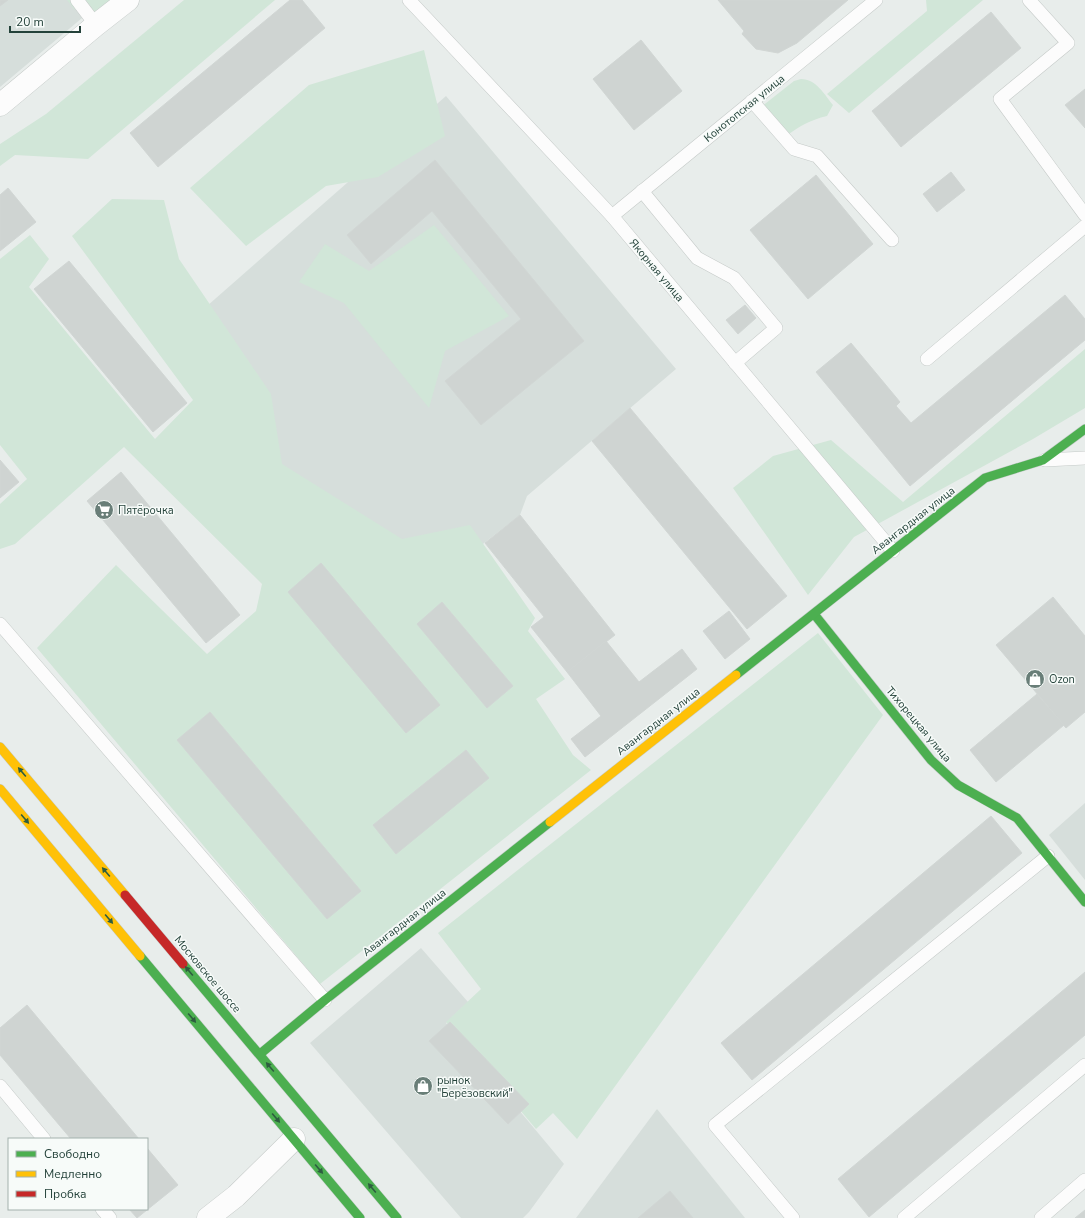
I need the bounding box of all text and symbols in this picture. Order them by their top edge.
scale bar [10,8,80,34]
text: 20 m [16,14,44,30]
street label: Конотопская улица [701,71,788,146]
street label: Якорная улица [626,236,687,305]
street label: Авангардная улица [869,483,958,558]
supermarket icon: Пятёрочка [93,499,115,521]
place label: Пятёрочка [118,503,174,518]
shop icon: Ozon [1024,668,1046,690]
place label: Ozon [1049,672,1075,687]
street label: Тихорецкая улица [883,683,955,765]
street label: Авангардная улица [614,684,703,759]
one-way arrow [17,767,26,778]
one-way arrow [21,814,30,825]
one-way arrow [101,866,110,877]
street label: Авангардная улица [360,885,449,960]
one-way arrow [104,913,113,924]
street label: Московское шоссе [171,933,244,1016]
one-way arrow [185,966,194,976]
one-way arrow [188,1013,197,1024]
one-way arrow [266,1062,275,1072]
place label: рынок "Берёзовский" [437,1073,513,1101]
shop icon: рынок "Берёзовский" [412,1075,434,1097]
one-way arrow [271,1112,280,1123]
legend [8,1138,148,1210]
text: Свободно [44,1146,100,1162]
one-way arrow [314,1164,323,1174]
text: Медленно [44,1166,102,1182]
one-way arrow [367,1183,376,1193]
text: Пробка [44,1186,87,1202]

